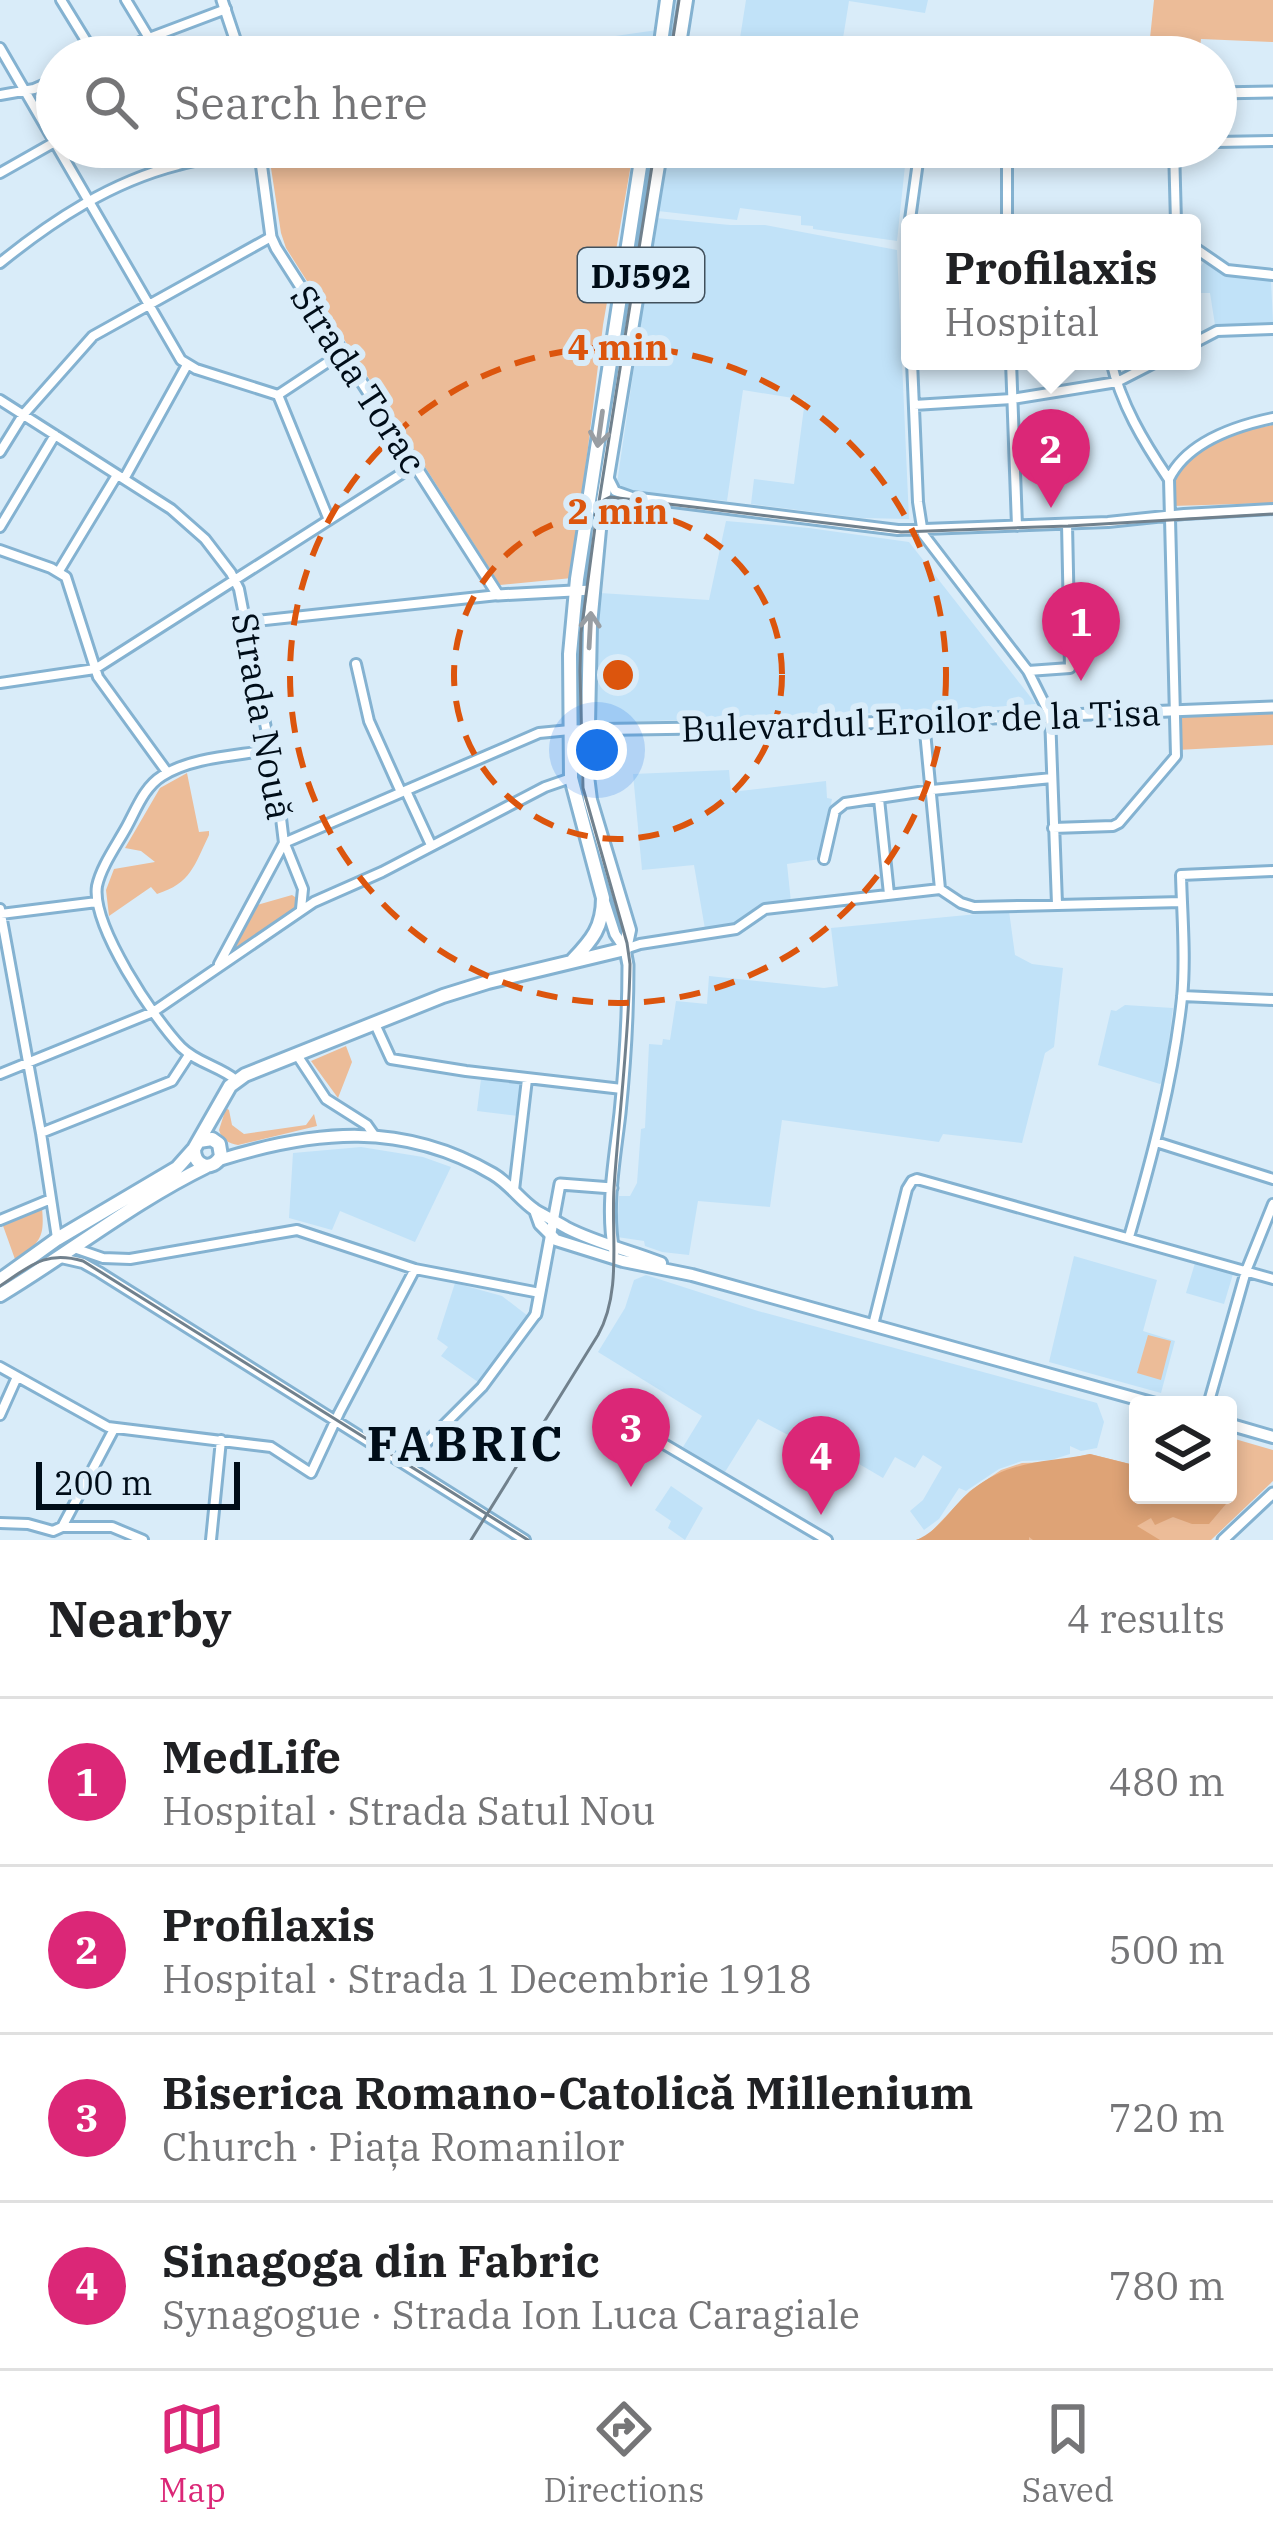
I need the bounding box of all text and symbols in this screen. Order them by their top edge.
search box [36,36,1237,168]
icon: search [78,69,144,135]
text: Search here [174,73,428,131]
popup [901,214,1201,370]
text: Profilaxis [944,238,1158,296]
road number: DJ592 [578,248,704,302]
street label: Strada Torac [281,276,437,482]
text: Hospital [944,296,1099,347]
text: 4 min [568,323,668,370]
one-way arrow [588,409,611,448]
pin: 2 [1012,409,1090,508]
text: 2 min [568,487,668,534]
pin: 1 [1042,582,1120,681]
street label: Strada Nouă [222,609,304,823]
one-way arrow [579,611,602,650]
centre of rings [597,654,639,696]
street label: Bulevardul Eroilor de la Tisa [680,688,1162,752]
your location [567,720,627,780]
pin: 3 [592,1388,670,1487]
map controls [1129,1396,1237,1504]
button: layers [1129,1396,1237,1504]
district label: FABRIC [367,1412,565,1474]
pin: 4 [782,1416,860,1515]
scale bar [36,1456,240,1509]
text: 200 m [54,1461,153,1504]
text: Nearby [48,1585,232,1651]
text: 4 results [1067,1593,1225,1644]
text: MedLife [162,1727,341,1785]
text: 1 [75,1756,99,1807]
text: 480 m [1109,1756,1225,1807]
text: Hospital · Strada Satul Nou [162,1785,656,1836]
text: Profilaxis [162,1895,375,1953]
text: 2 [75,1924,99,1975]
text: 500 m [1109,1924,1225,1975]
text: Hospital · Strada 1 Decembrie 1918 [162,1953,812,2004]
text: Biserica Romano-Catolică Millenium [162,2063,974,2121]
text: 3 [75,2092,99,2143]
text: 720 m [1109,2092,1225,2143]
text: Church · Piața Romanilor [162,2121,624,2172]
text: Sinagoga din Fabric [162,2231,600,2289]
text: 4 [75,2260,99,2311]
text: 780 m [1109,2260,1225,2311]
text: Synagogue · Strada Ion Luca Caragiale [162,2289,860,2340]
tab: Map [159,2396,226,2511]
tab: Directions [543,2396,704,2511]
tab: Saved [1022,2396,1114,2511]

